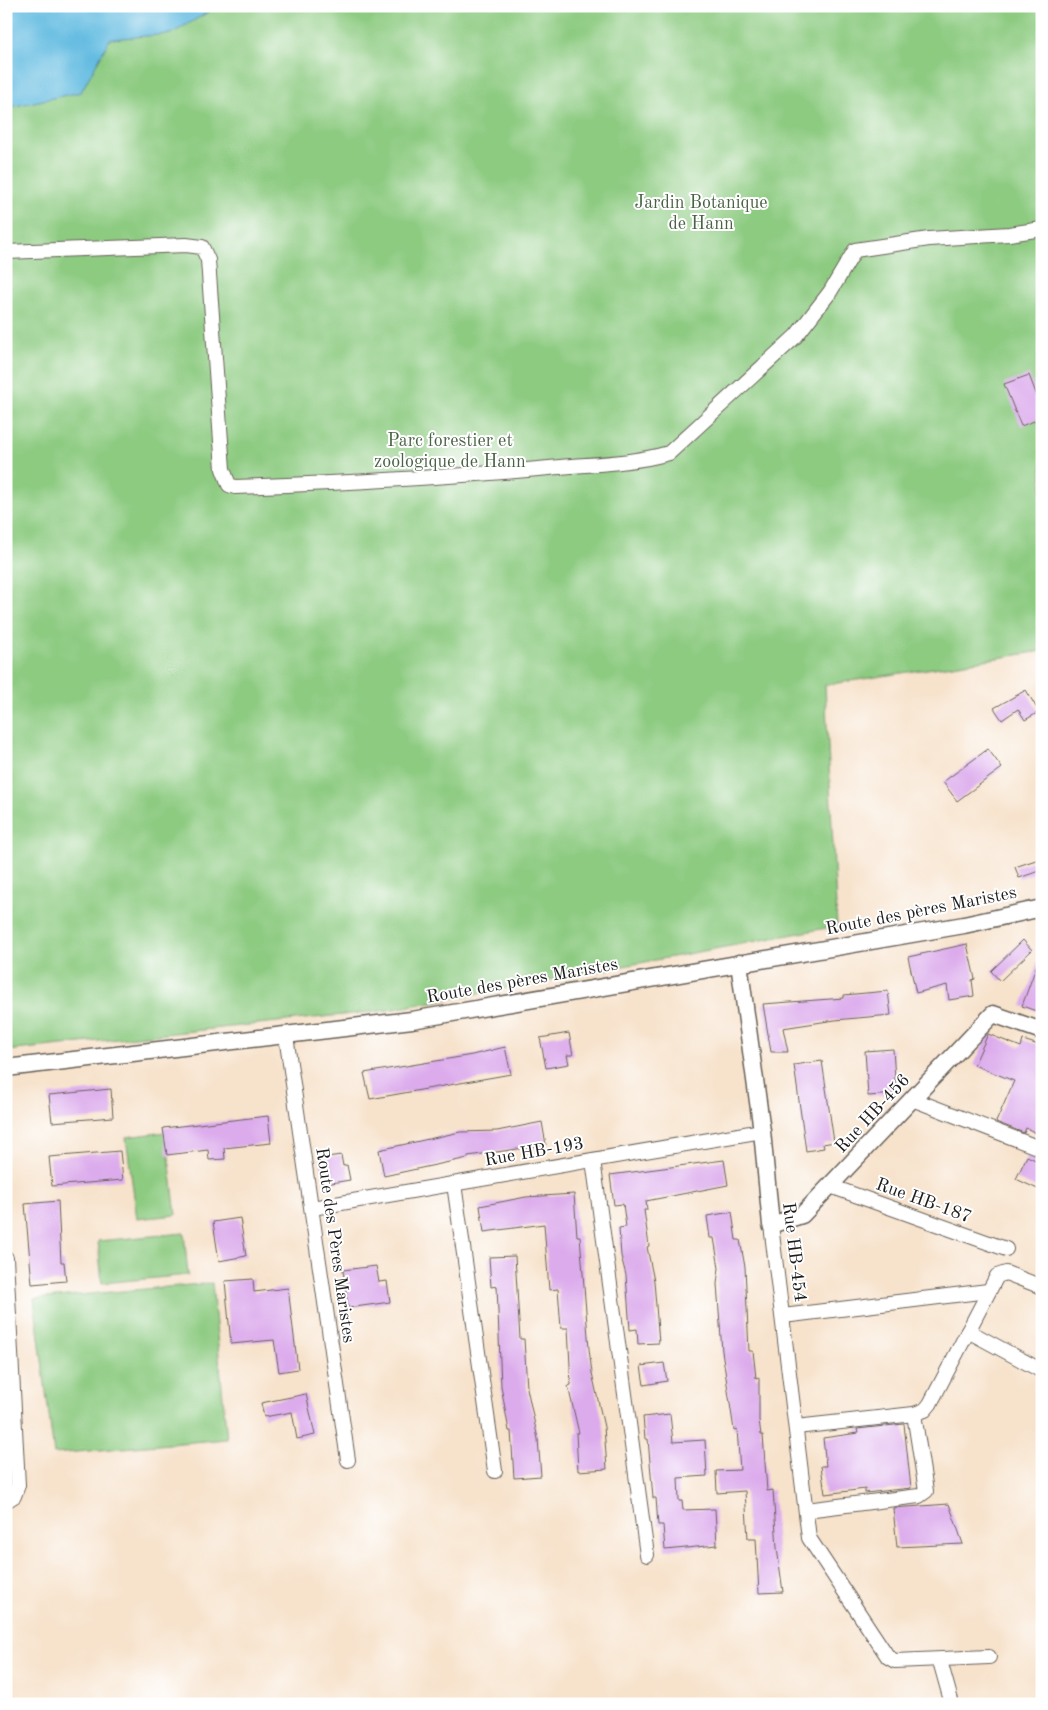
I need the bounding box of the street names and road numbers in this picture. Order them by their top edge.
street label: Route des pères Maristes [824,884,1018,938]
street label: Route des pères Maristes [425,955,619,1007]
street label: Rue HB-456 [832,1071,914,1157]
street label: Rue HB-193 [483,1134,585,1170]
street label: Route des Pères Maristes [312,1146,358,1344]
street label: Rue HB-187 [873,1175,974,1227]
street label: Rue HB-454 [779,1201,809,1303]

